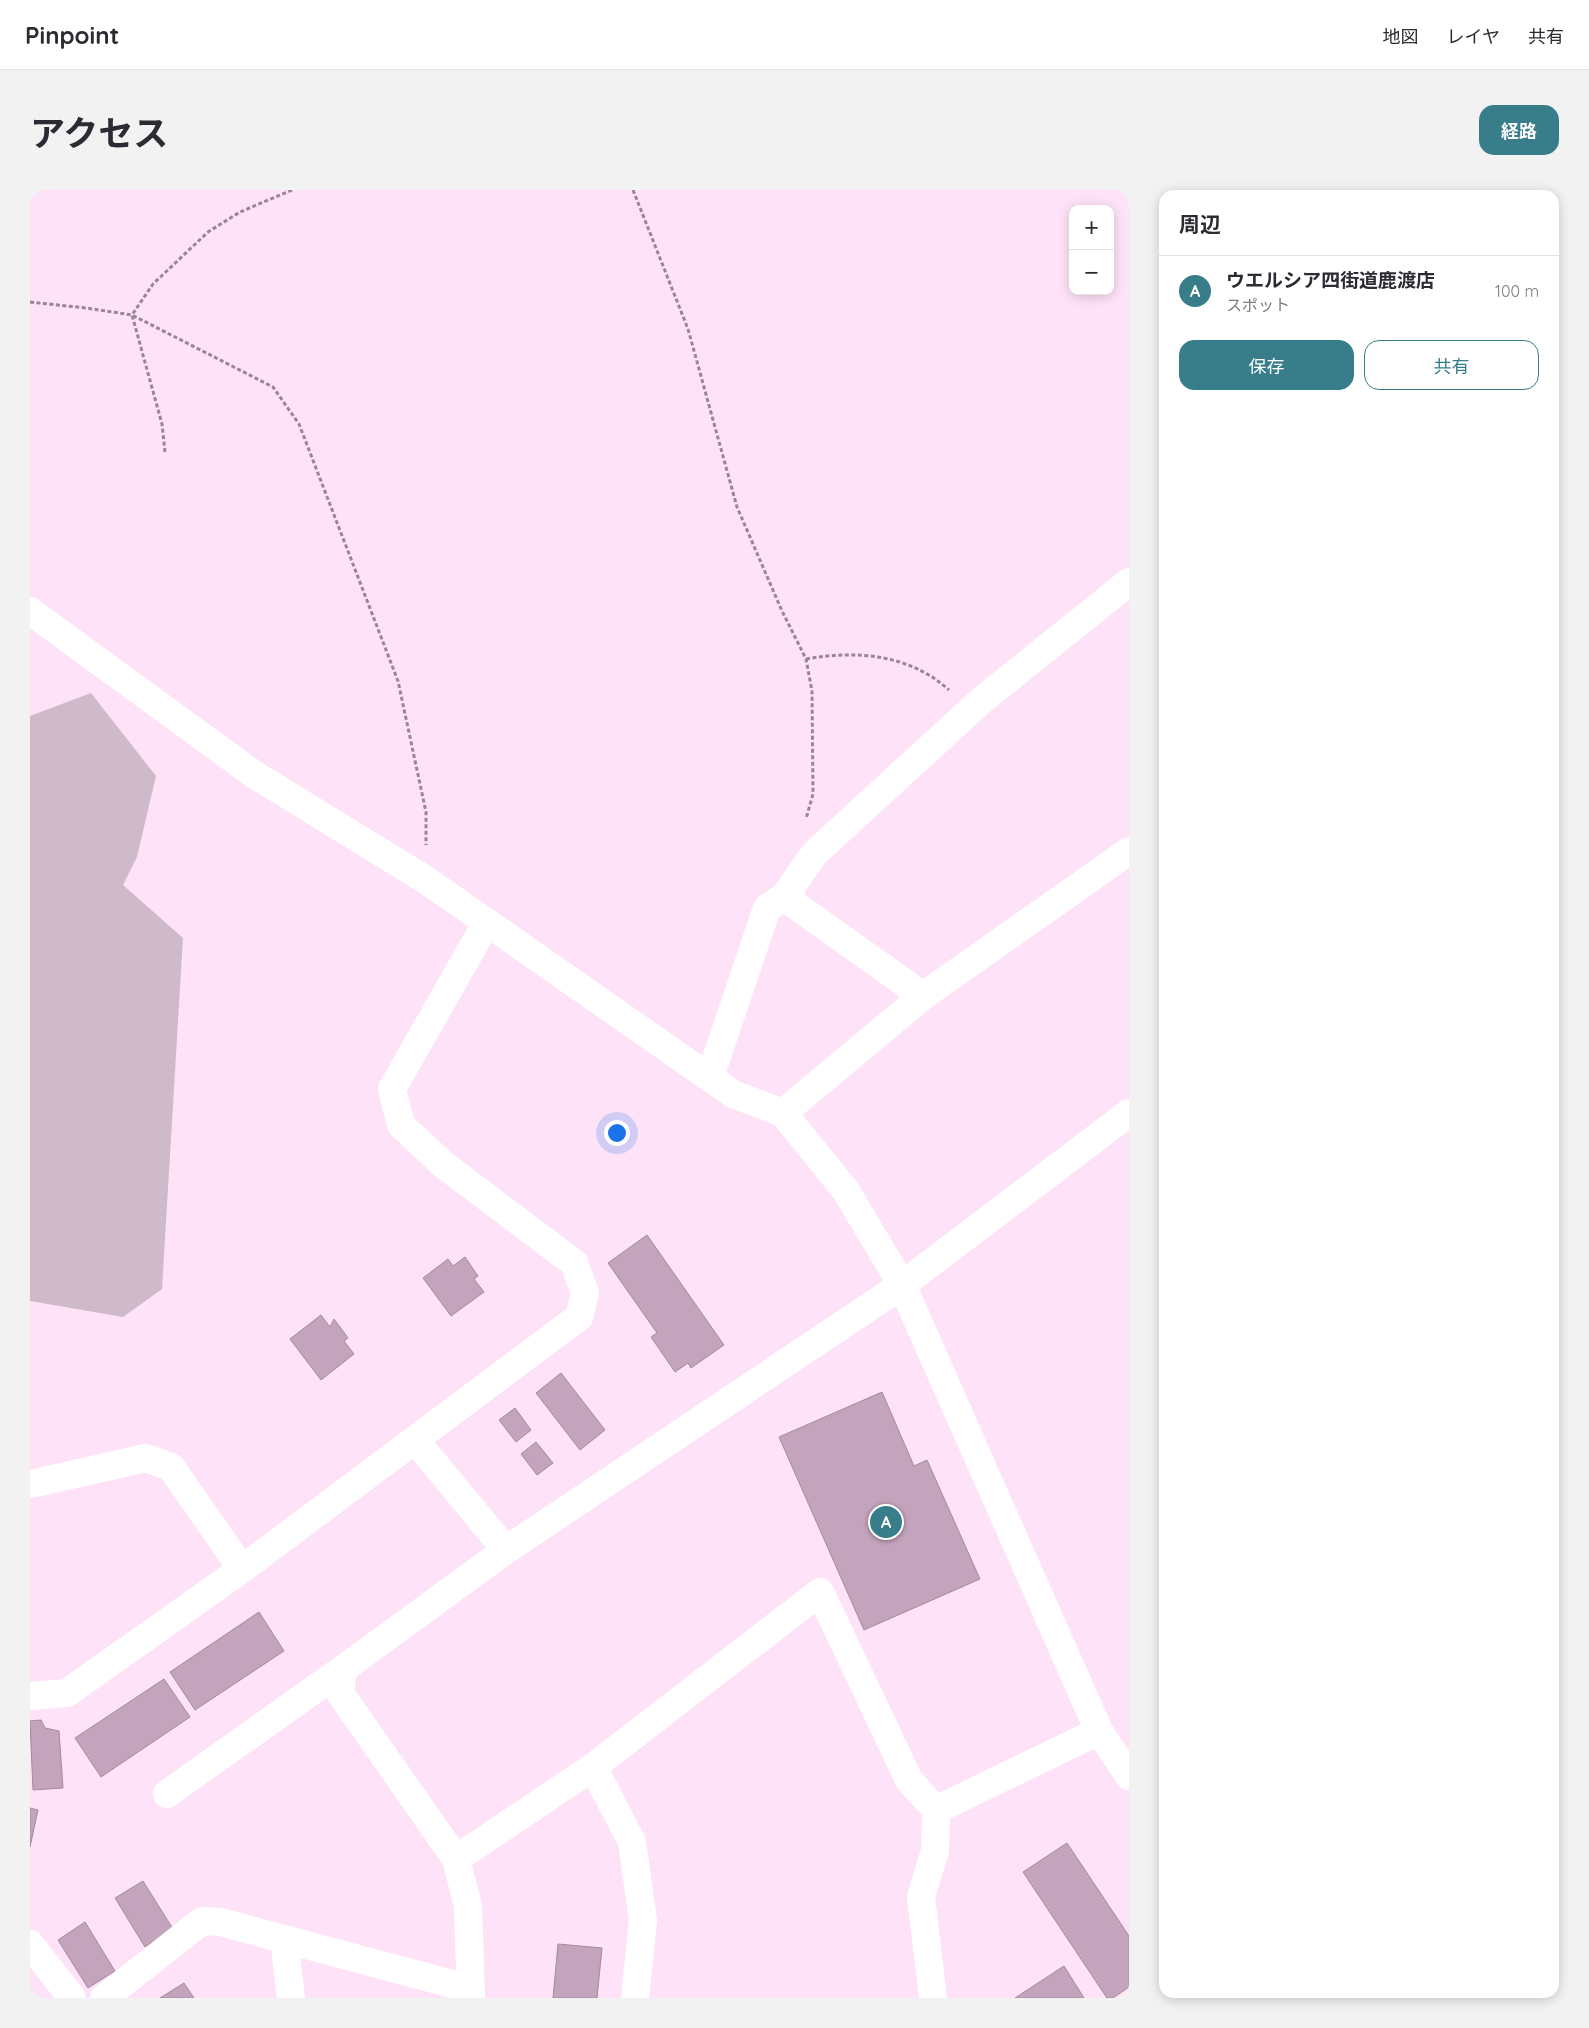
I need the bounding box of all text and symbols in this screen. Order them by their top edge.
text: Pinpoint [25,20,119,50]
text: 地図 [1383,25,1419,48]
text: レイヤ [1447,25,1500,48]
text: 共有 [1528,25,1564,48]
button: 経路 [1479,105,1559,155]
text: アクセス [30,111,168,155]
map controls [1069,205,1114,295]
button: + [1069,205,1114,250]
text: 周辺 [1179,211,1221,237]
button: − [1069,250,1114,295]
text: ウエルシア四街道鹿渡店 [1226,268,1435,292]
text: A [1190,281,1200,301]
text: 100 m [1495,281,1539,301]
text: スポット [1226,295,1290,315]
button: 保存 [1179,340,1354,390]
button: 共有 [1364,340,1539,390]
your location [604,1120,630,1146]
pin: A [870,1503,902,1541]

